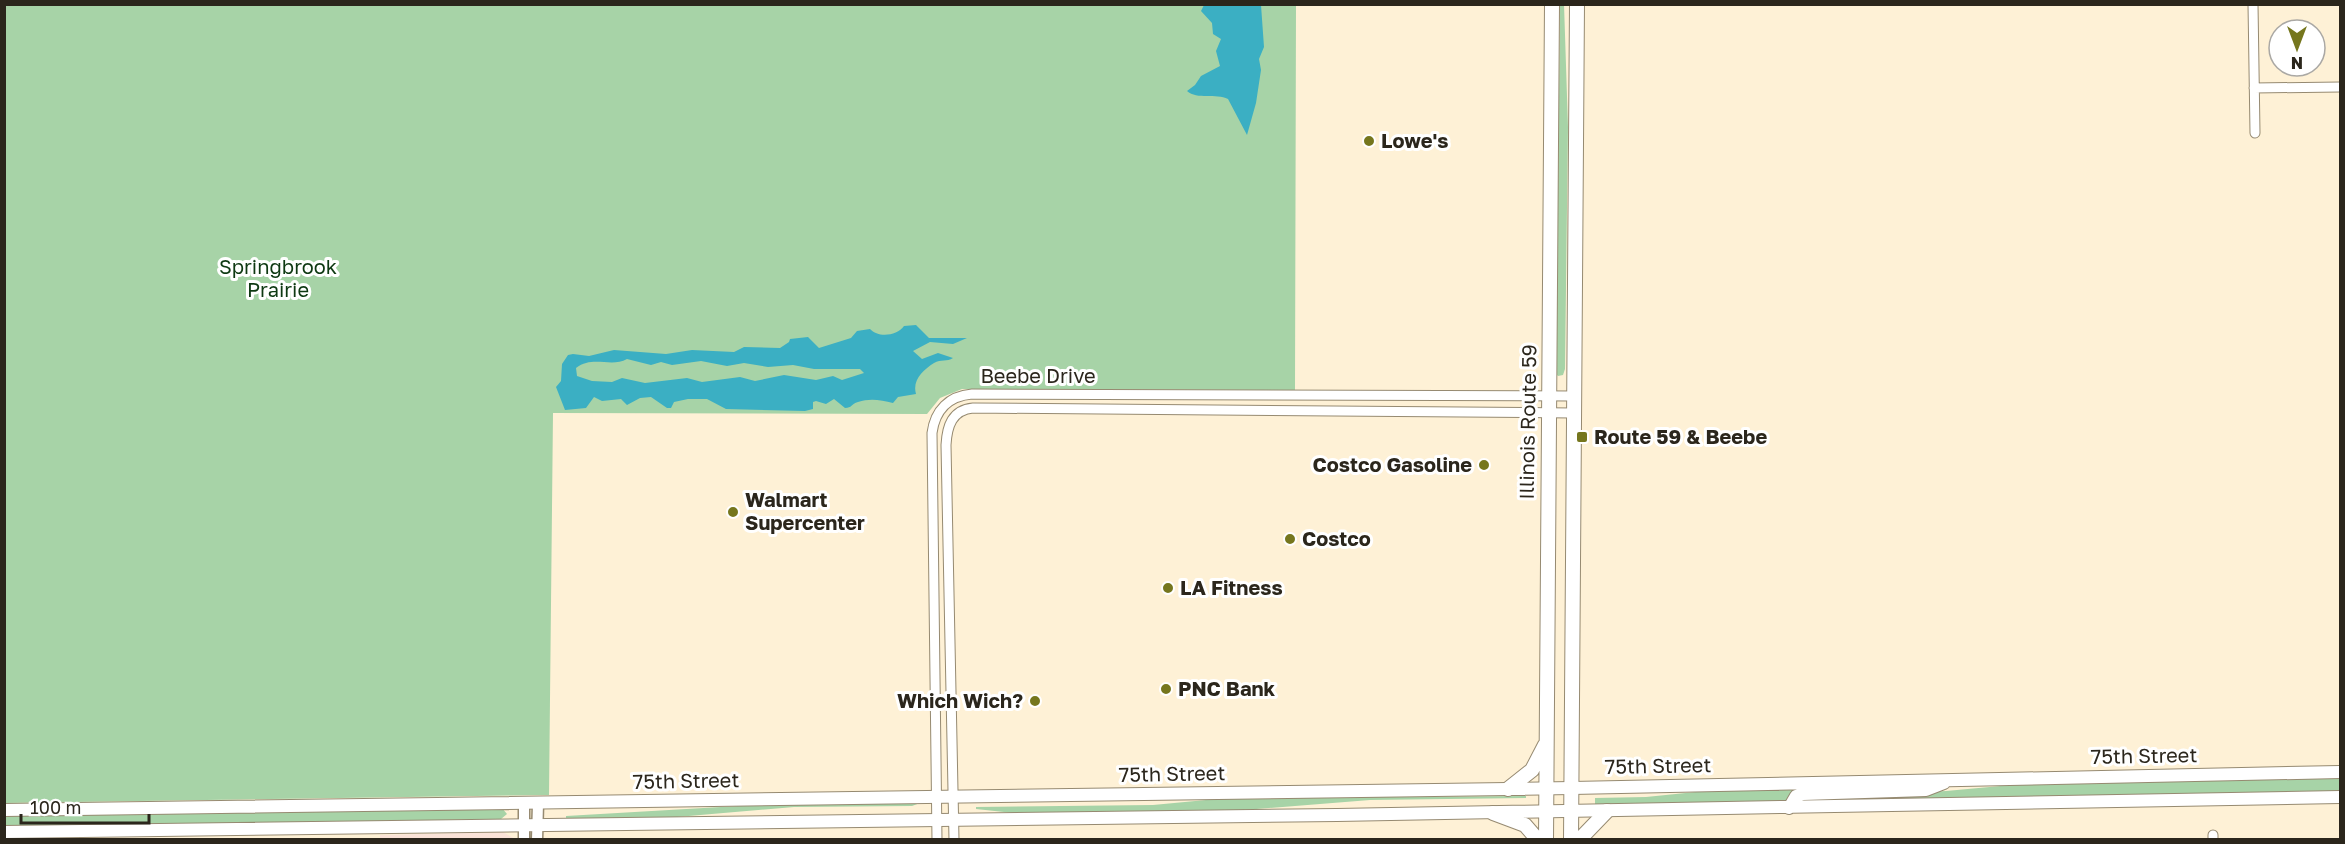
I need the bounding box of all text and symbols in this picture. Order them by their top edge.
north arrow [2267,18,2327,78]
text: N [2291,53,2303,73]
place label: Lowe's [1381,128,1448,152]
marker: Lowe's [1362,134,1376,148]
park label: Springbrook Prairie [219,254,337,301]
street label: Illinois Route 59 [1514,344,1540,500]
street label: Beebe Drive [980,363,1096,387]
place label: Route 59 & Beebe [1594,424,1767,448]
marker: Route 59 & Beebe [1575,430,1589,444]
place label: Costco Gasoline [1313,452,1472,476]
marker: Costco Gasoline [1477,458,1491,472]
place label: Walmart Supercenter [745,487,865,534]
marker: Walmart Supercenter [726,505,740,519]
place label: Costco [1302,526,1371,550]
marker: Costco [1283,532,1297,546]
place label: LA Fitness [1180,575,1283,599]
marker: LA Fitness [1161,581,1175,595]
place label: PNC Bank [1178,676,1276,700]
marker: PNC Bank [1159,682,1173,696]
place label: Which Wich? [897,688,1023,712]
marker: Which Wich? [1028,694,1042,708]
street label: 75th Street [2090,742,2198,768]
street label: 75th Street [1604,752,1712,778]
street label: 75th Street [1118,760,1226,786]
street label: 75th Street [632,767,740,793]
scale bar [21,787,148,825]
text: 100 m [30,796,81,818]

